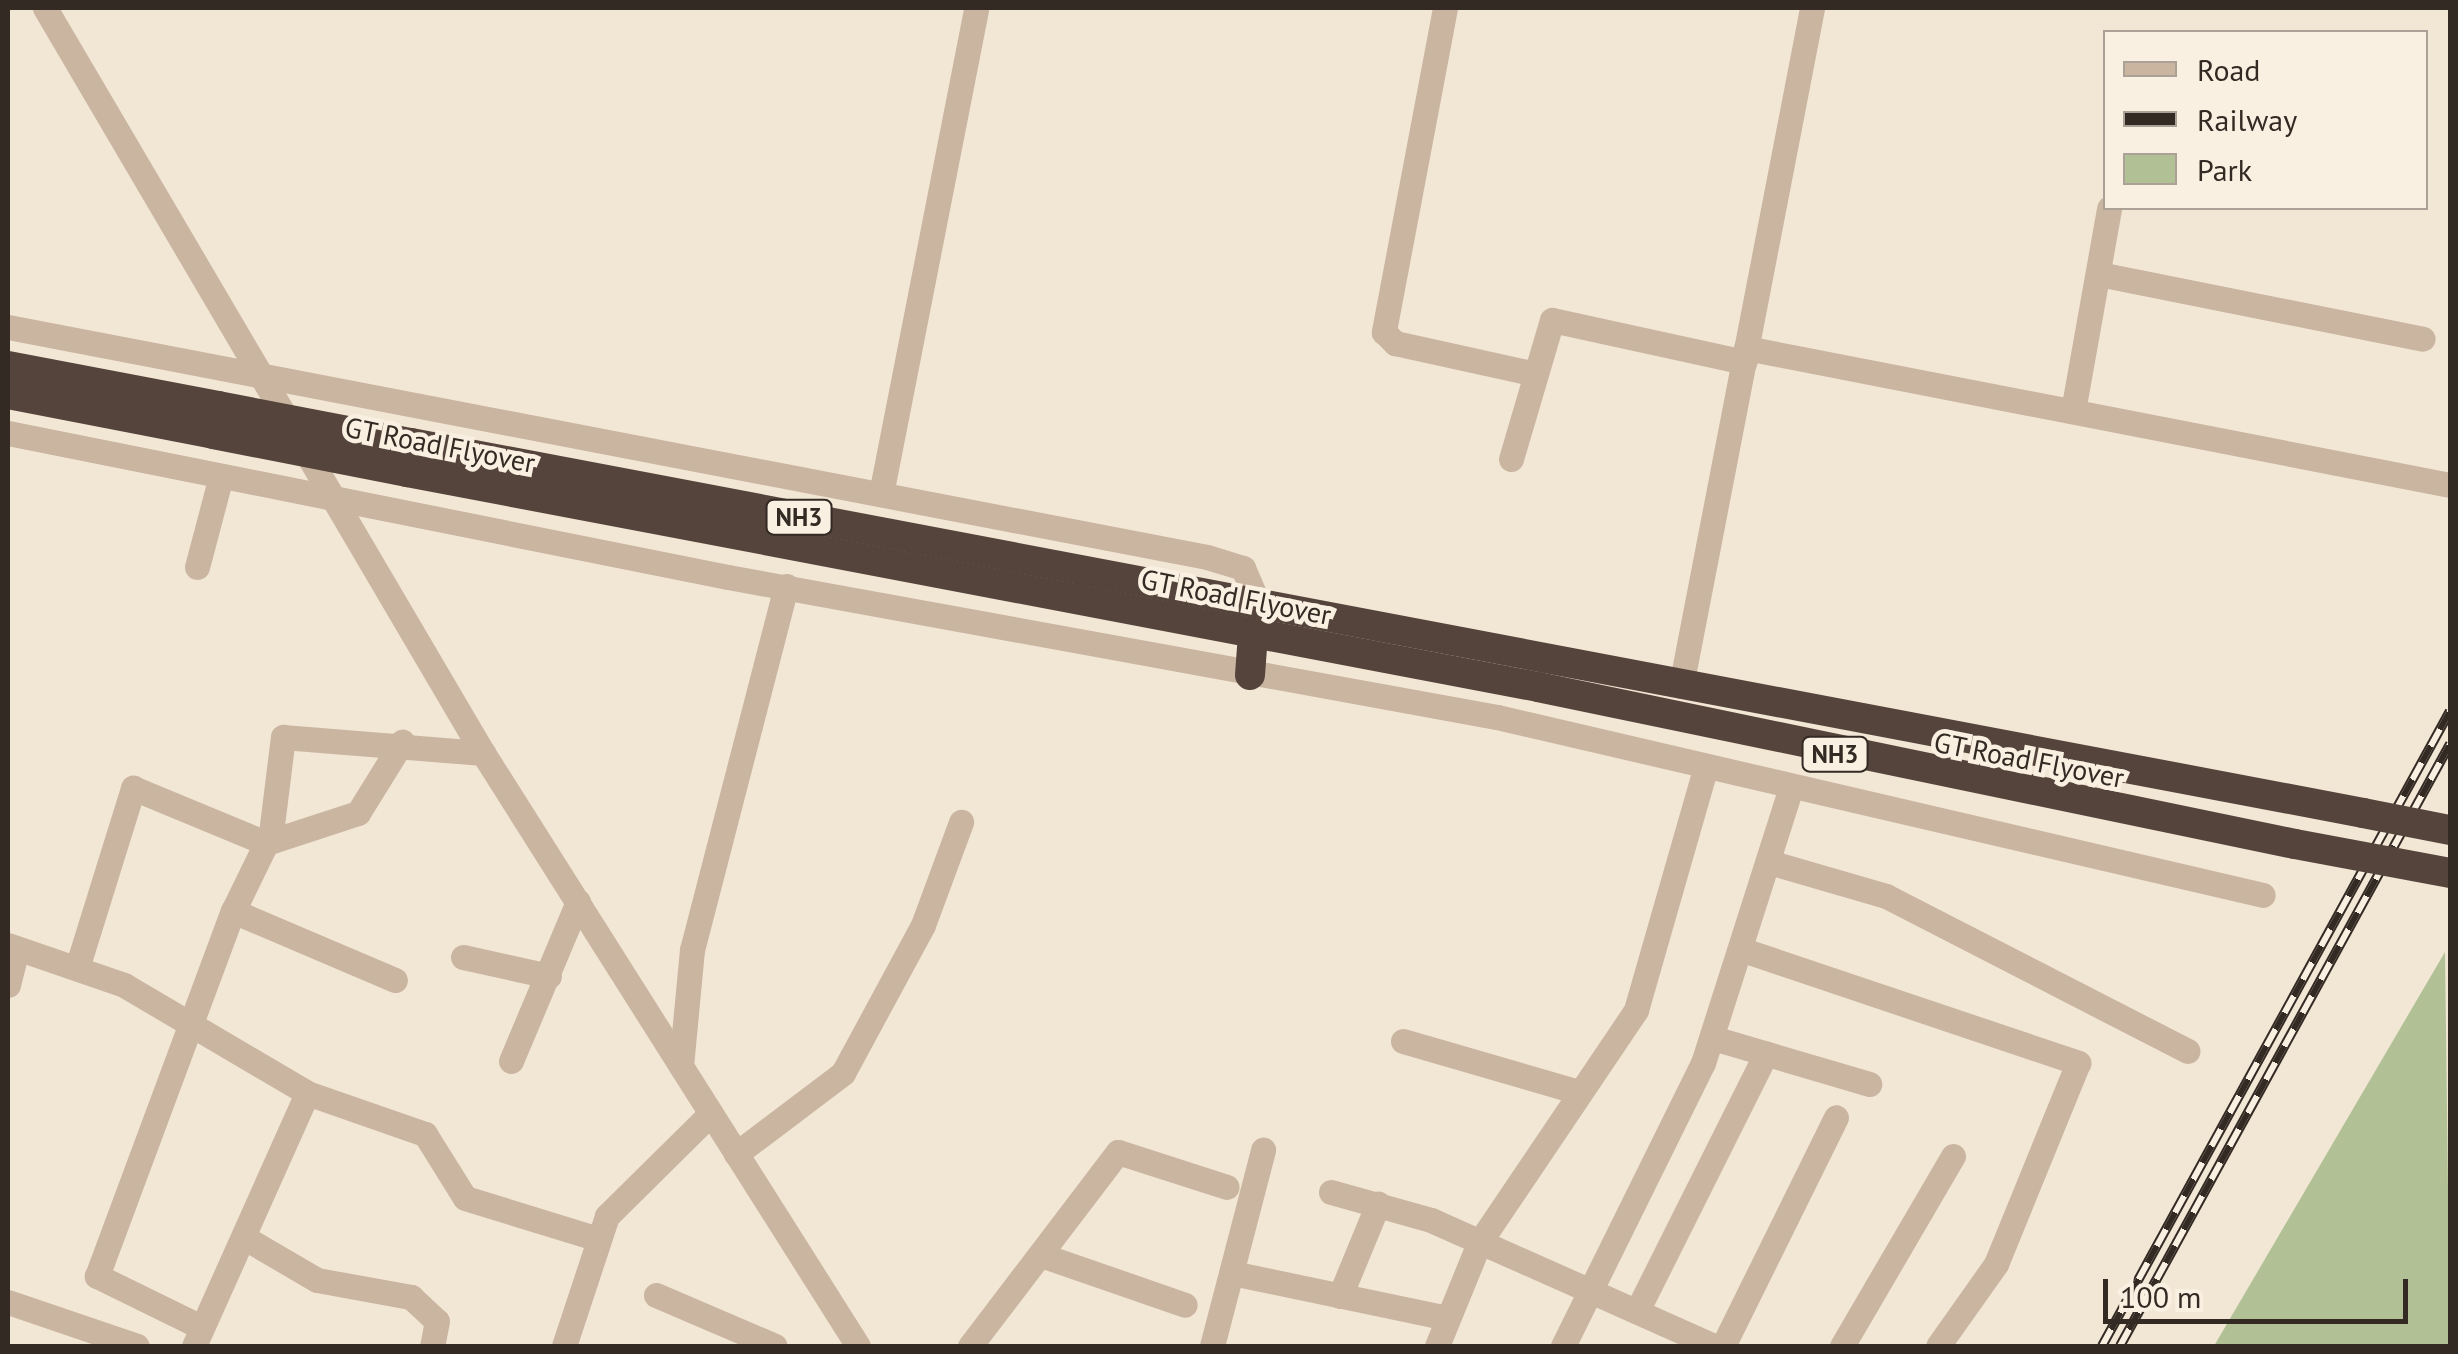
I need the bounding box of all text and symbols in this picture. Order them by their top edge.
legend [2103,30,2428,210]
text: Road [2197,50,2261,89]
text: Railway [2197,100,2297,139]
text: Park [2197,150,2252,189]
street label: GT Road Flyover [342,410,538,480]
road number: NH3 [764,497,834,537]
street label: GT Road Flyover [1138,562,1334,632]
street label: GT Road Flyover [1931,725,2127,795]
road number: NH3 [1800,734,1870,774]
scale bar [2108,1259,2413,1321]
text: 100 m [2120,1277,2201,1316]

